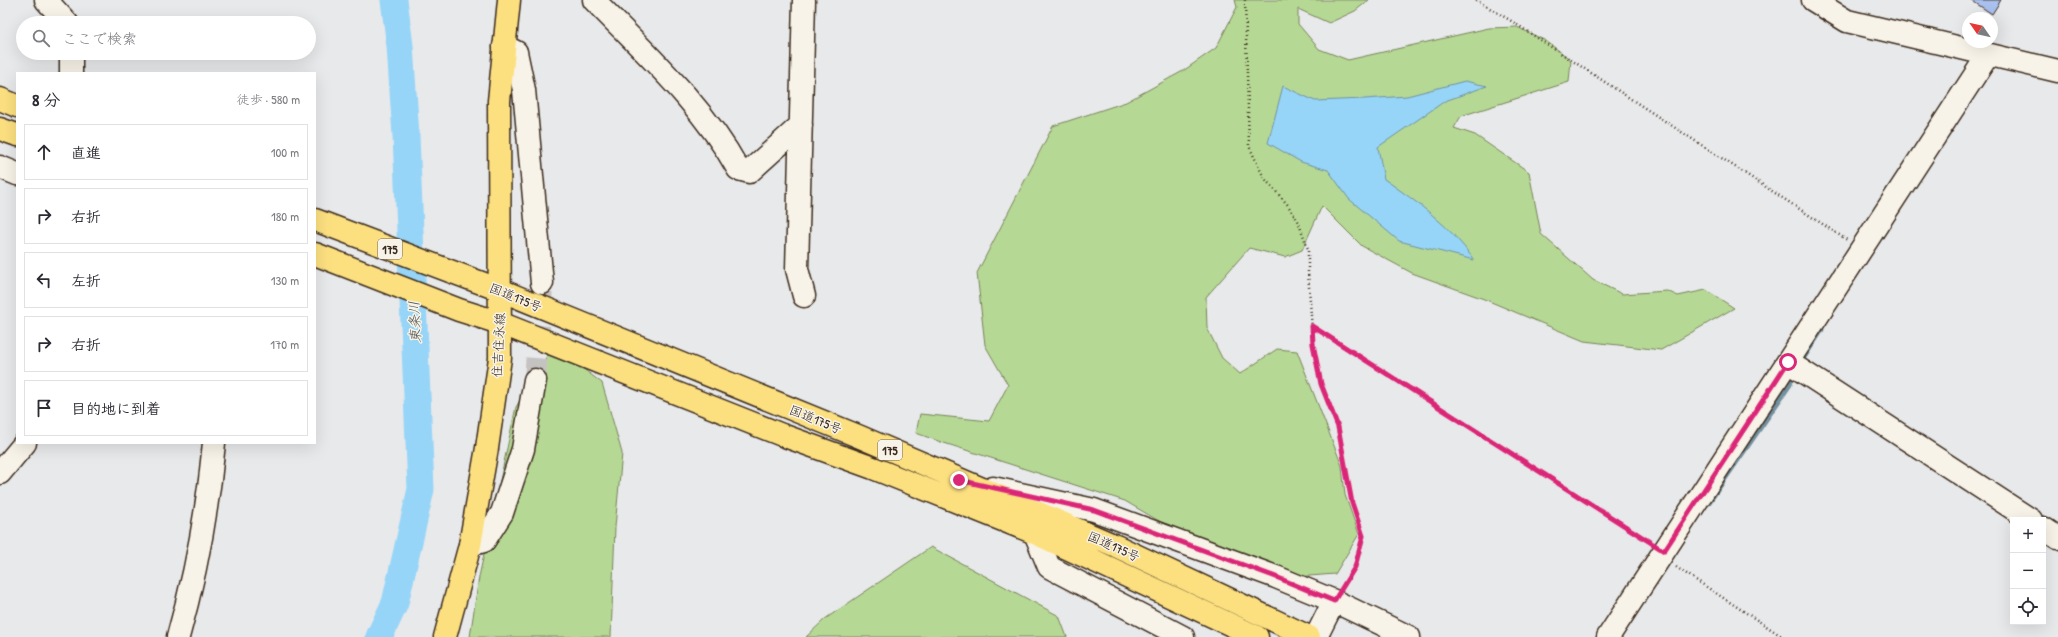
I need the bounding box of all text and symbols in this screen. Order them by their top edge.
north arrow [1962,12,1998,48]
search box [16,16,316,60]
icon: search [30,27,52,49]
text: ここで検索 [62,28,137,49]
text: 8 分 [32,88,60,111]
text: 徒歩 · 580 m [237,90,300,108]
icon: ahead [33,141,55,163]
text: 直進 [71,142,101,163]
text: 100 m [271,143,299,161]
icon: right [33,205,55,227]
text: 右折 [71,206,101,227]
text: 180 m [271,207,299,225]
road number: 175 [378,239,402,259]
icon: left [33,269,55,291]
text: 左折 [71,270,101,291]
text: 130 m [271,271,299,289]
street label: 国道175号 [487,278,545,316]
water label: 東条川 [403,301,425,343]
street label: 住吉住永線 [487,311,509,378]
icon: right [33,333,55,355]
text: 右折 [71,334,101,355]
text: 170 m [270,335,299,353]
route start [1779,353,1797,371]
icon: arrive [33,397,55,419]
text: 目的地に到着 [71,398,161,419]
street label: 国道175号 [787,400,845,438]
road number: 175 [878,440,902,460]
route end [950,471,968,489]
map controls [2010,517,2046,625]
button: + [2010,517,2046,553]
street label: 国道175号 [1085,526,1143,566]
button: − [2010,553,2046,589]
button: locate [2010,589,2046,625]

